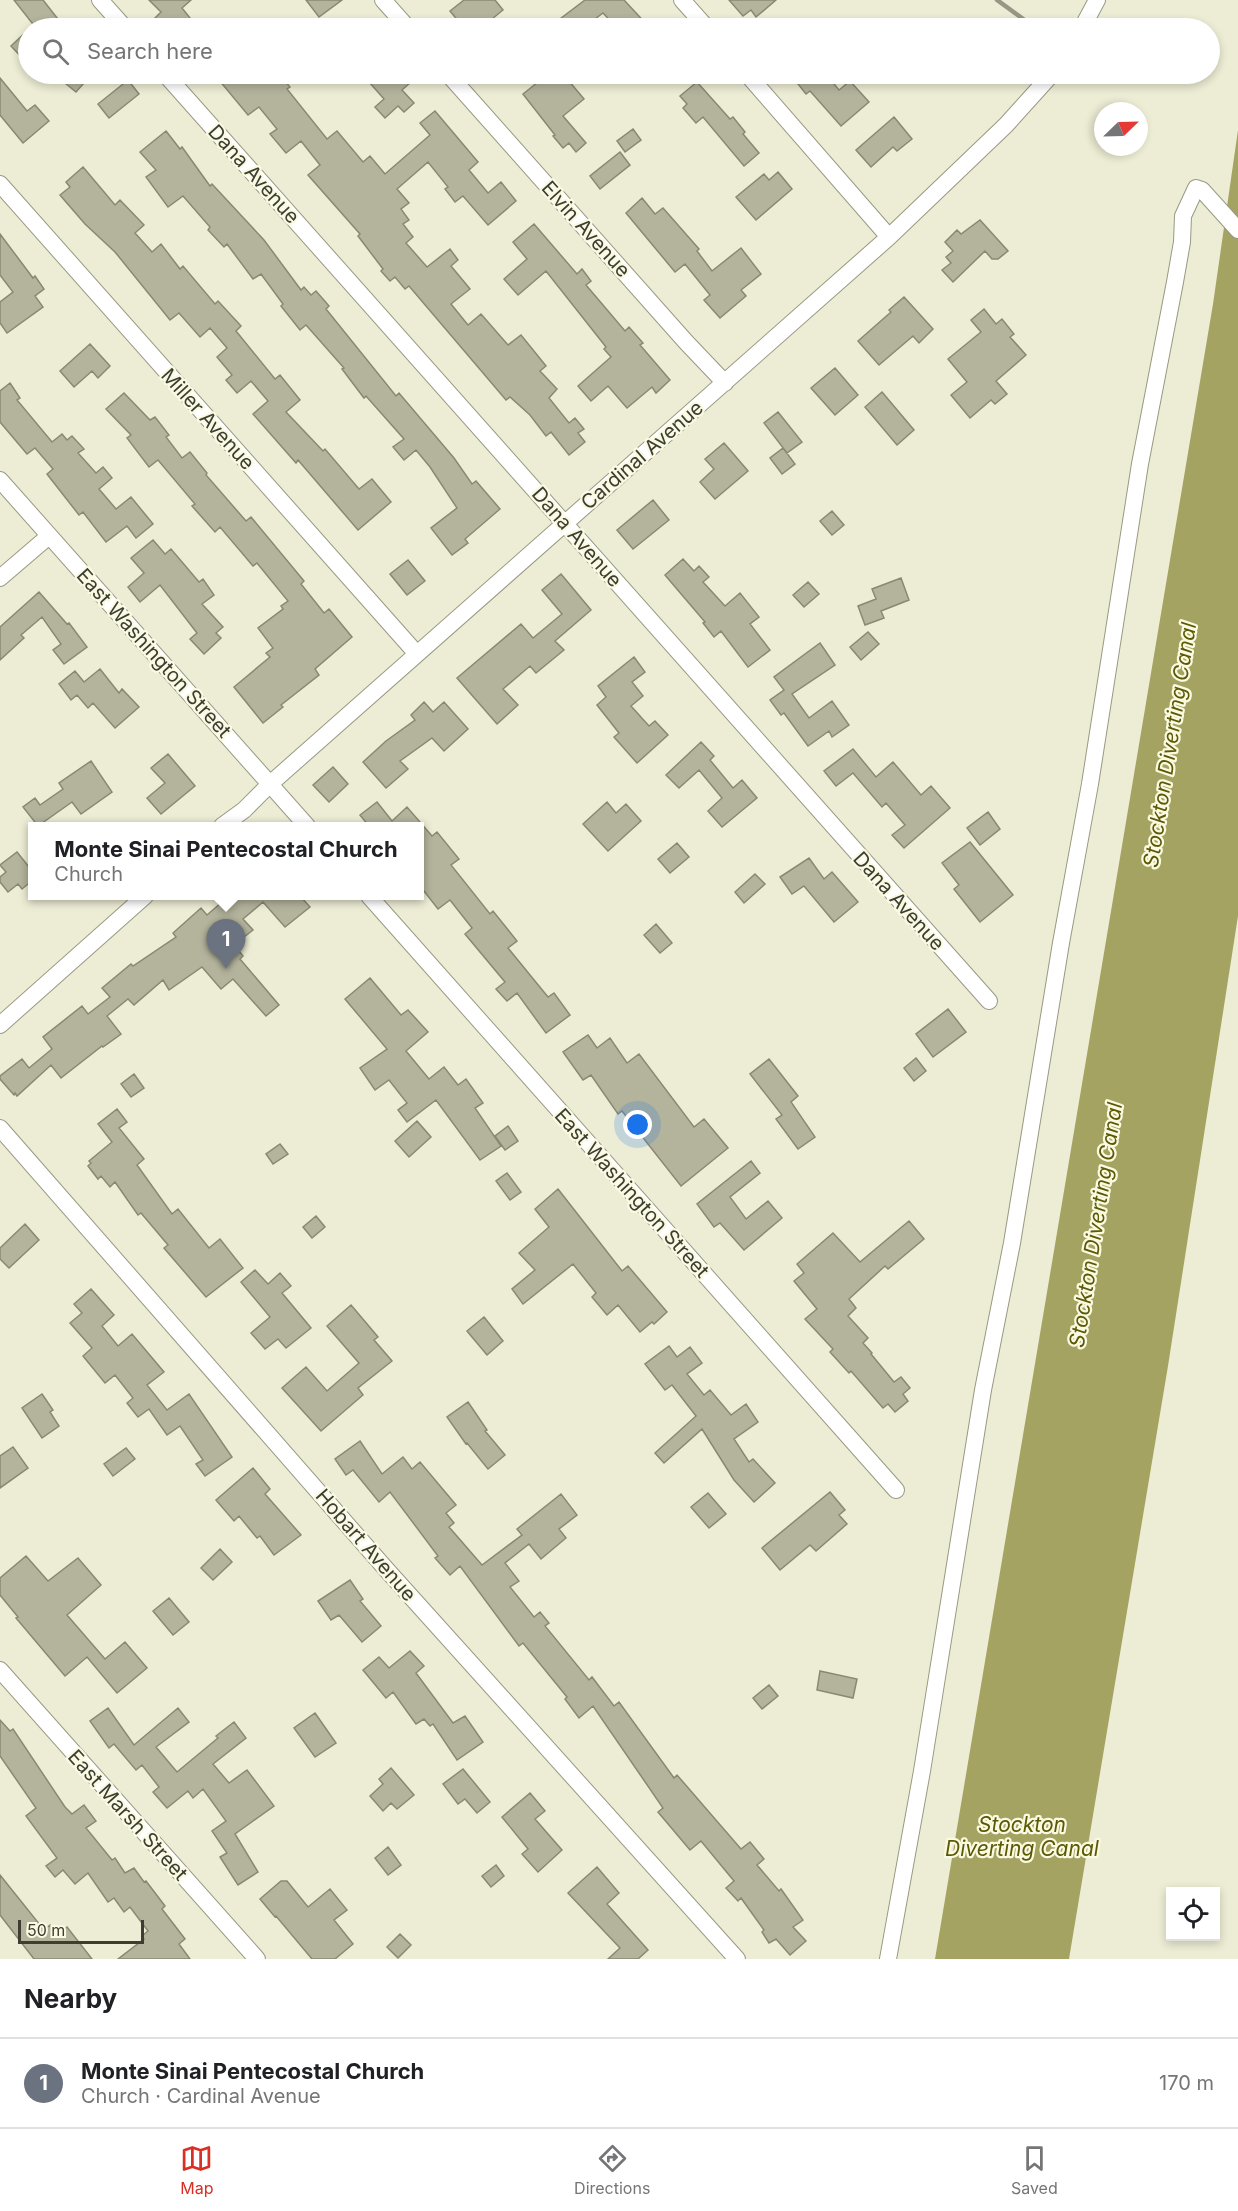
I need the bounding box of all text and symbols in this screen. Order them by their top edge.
search box [18,18,1220,84]
icon: search [39,35,72,68]
text: Search here [87,38,213,64]
north arrow [1094,102,1148,156]
street label: Dana Avenue [203,120,305,228]
street label: Elvin Avenue [537,176,635,282]
street label: Miller Avenue [156,364,260,474]
street label: Cardinal Avenue [576,395,708,515]
street label: Dana Avenue [527,482,627,592]
street label: East Washington Street [72,563,237,743]
water label: Stockton Diverting Canal [1138,620,1201,869]
popup [28,822,424,900]
text: Monte Sinai Pentecostal Church [54,836,398,862]
street label: Dana Avenue [848,847,950,955]
text: Church [54,862,123,886]
pin: 1 [206,920,246,969]
water label: Stockton Diverting Canal [1064,1100,1127,1349]
street label: East Washington Street [550,1103,715,1283]
your location [623,1110,652,1139]
street label: Hobart Avenue [311,1484,421,1606]
street label: East Marsh Street [63,1745,193,1886]
water label: Stockton Diverting Canal [945,1812,1100,1861]
map controls [1166,1887,1220,1941]
button: locate [1166,1887,1220,1941]
scale bar [18,1917,144,1944]
text: 50 m [27,1920,65,1940]
text: Nearby [24,1983,117,2014]
text: Monte Sinai Pentecostal Church [81,2058,424,2084]
text: 1 [39,2071,48,2095]
text: 170 m [1159,2071,1214,2095]
text: Church · Cardinal Avenue [81,2084,321,2108]
tab: Map [180,2142,214,2198]
tab: Directions [574,2142,650,2198]
tab: Saved [1011,2142,1058,2198]

